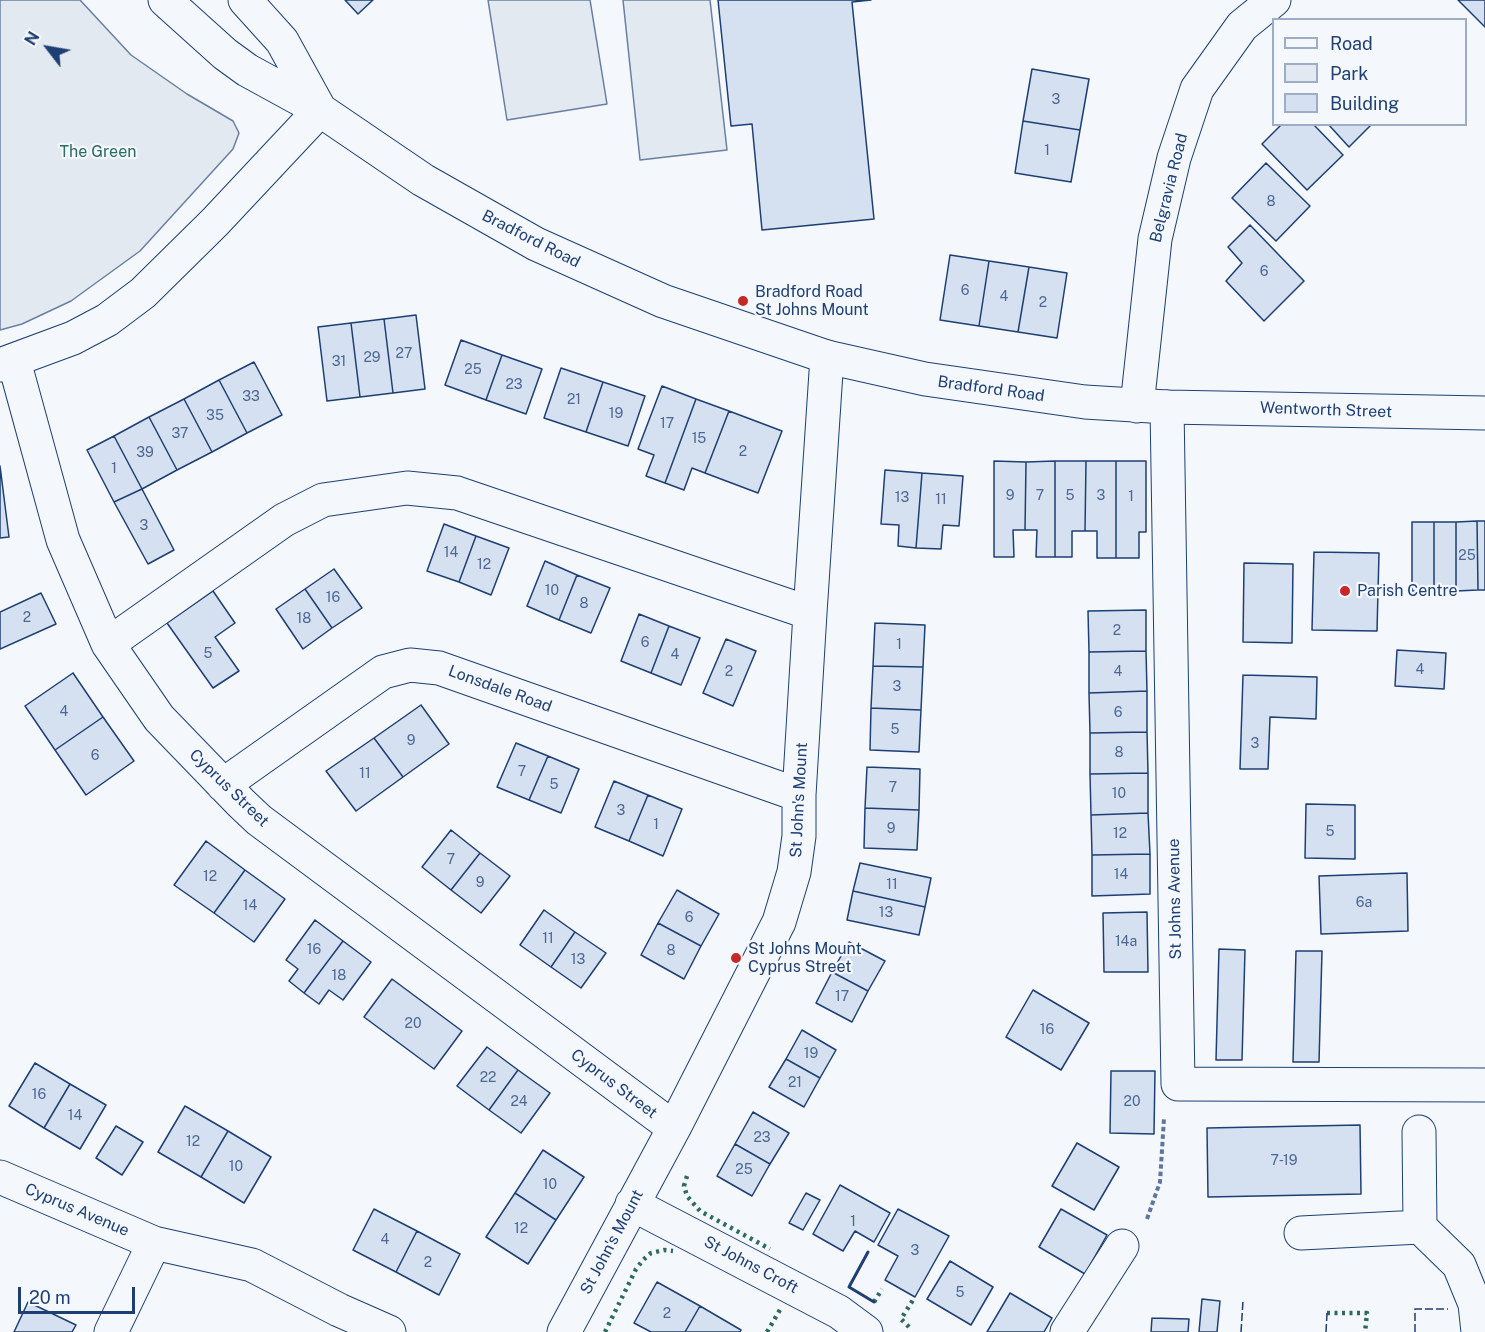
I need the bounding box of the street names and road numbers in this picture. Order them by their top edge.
street label: Belgravia Road [1146,131,1192,245]
street label: Bradford Road [479,206,583,272]
street label: Bradford Road [936,372,1046,406]
street label: Wentworth Street [1260,398,1392,422]
street label: Lonsdale Road [446,661,554,717]
street label: St John's Mount [786,742,812,858]
street label: Cyprus Street [185,745,273,831]
street label: St Johns Avenue [1164,838,1186,960]
street label: Cyprus Street [567,1045,661,1123]
street label: Cyprus Avenue [22,1179,132,1241]
street label: St John's Mount [576,1186,648,1298]
street label: St Johns Croft [701,1232,801,1298]

